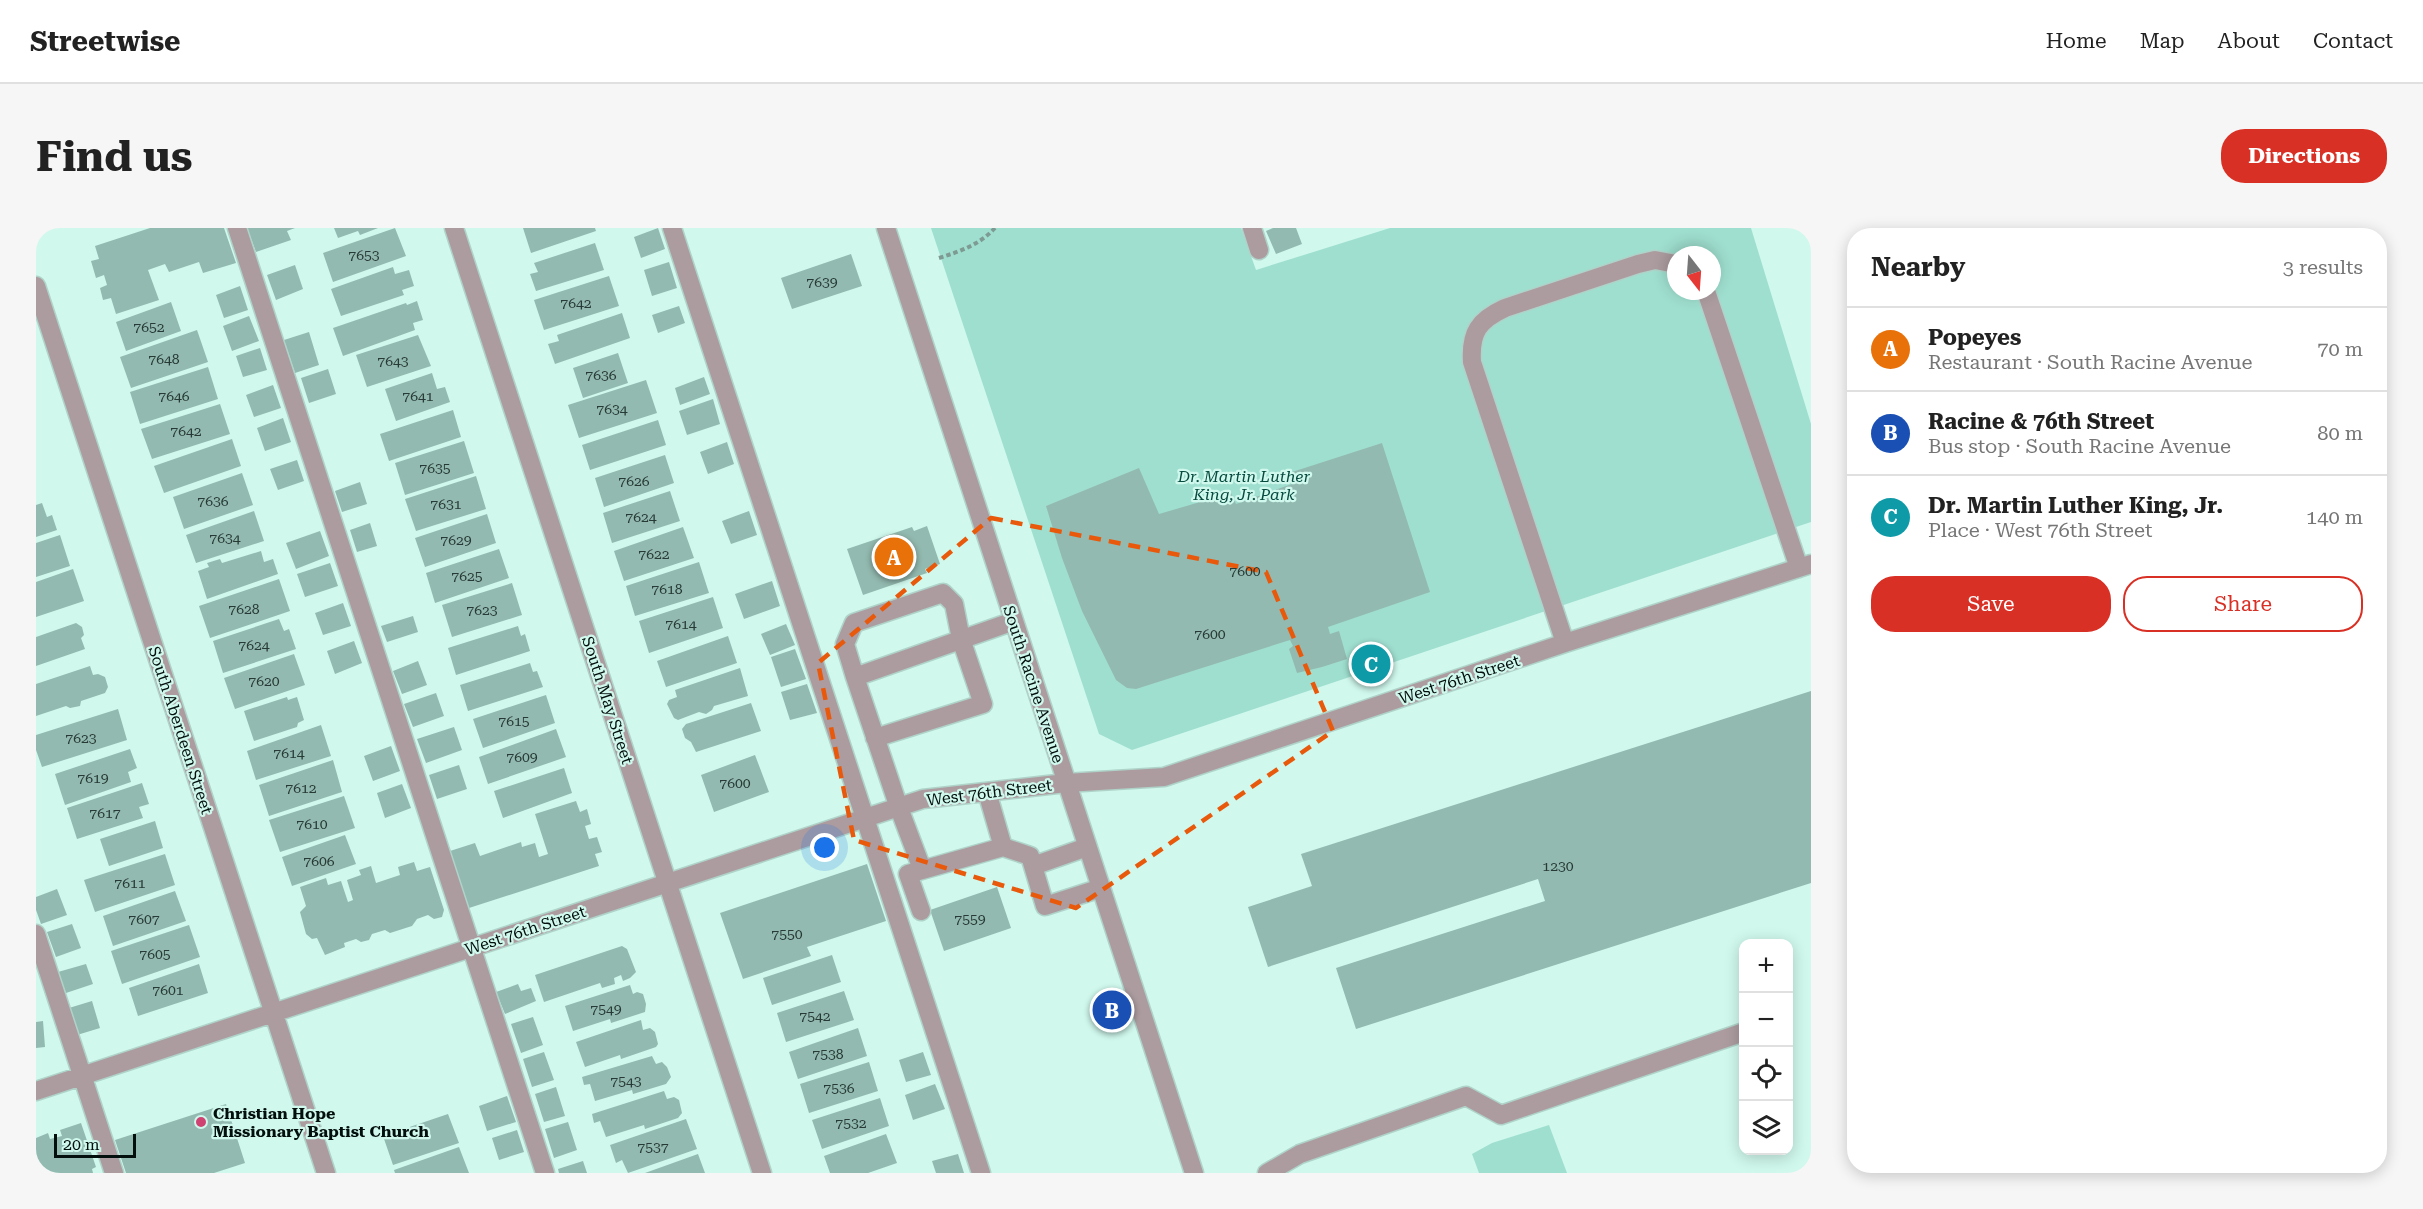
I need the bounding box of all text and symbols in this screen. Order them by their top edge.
text: Streetwise [30,25,181,58]
text: Home [2046,29,2107,53]
text: Map [2140,29,2185,53]
text: About [2218,29,2280,53]
text: Contact [2313,29,2393,53]
button: Directions [2221,129,2387,183]
text: Find us [36,132,193,181]
north arrow [1667,246,1721,300]
house number: 7653 [348,247,380,263]
text: Nearby [1871,252,1965,282]
text: 3 results [2283,255,2363,279]
house number: 7639 [806,274,838,290]
house number: 7642 [560,295,592,311]
house number: 7652 [133,319,165,335]
text: Popeyes [1928,325,2021,350]
text: A [1883,337,1898,361]
text: 70 m [2317,337,2363,361]
text: Restaurant · South Racine Avenue [1928,350,2253,374]
house number: 7648 [148,351,180,367]
house number: 7643 [377,353,409,369]
house number: 7636 [585,367,617,383]
house number: 7646 [158,388,190,404]
house number: 7641 [402,388,434,404]
house number: 7634 [596,401,628,417]
text: Racine & 76th Street [1928,409,2154,434]
text: B [1883,421,1898,445]
text: 80 m [2317,421,2363,445]
house number: 7642 [170,423,202,439]
text: Bus stop · South Racine Avenue [1928,434,2231,458]
house number: 7635 [419,460,451,476]
park label: Dr. Martin Luther King, Jr. Park [1177,467,1310,504]
house number: 7626 [618,473,650,489]
house number: 7636 [197,493,229,509]
text: Dr. Martin Luther King, Jr. [1928,493,2223,518]
house number: 7631 [430,496,462,512]
text: C [1884,505,1898,529]
text: 140 m [2306,505,2363,529]
house number: 7624 [625,509,657,525]
text: Place · West 76th Street [1928,518,2153,542]
house number: 7634 [209,530,241,546]
house number: 7629 [440,532,472,548]
pin: A [874,534,914,580]
house number: 7622 [638,546,670,562]
house number: 7600 [1229,563,1261,579]
house number: 7625 [451,568,483,584]
button: Save [1871,576,2111,632]
button: Share [2123,576,2363,632]
house number: 7618 [651,581,683,597]
house number: 7628 [228,601,260,617]
house number: 7623 [466,602,498,618]
street label: South Racine Avenue [999,603,1068,765]
house number: 7614 [665,616,697,632]
house number: 7600 [1194,626,1226,642]
street label: South May Street [578,634,637,766]
house number: 7624 [238,637,270,653]
pin: C [1352,642,1390,686]
street label: South Aberdeen Street [144,644,217,817]
street label: West 76th Street [1396,651,1522,708]
house number: 7620 [248,673,280,689]
house number: 7615 [498,713,530,729]
house number: 7623 [65,730,97,746]
house number: 7614 [273,745,305,761]
house number: 7609 [506,749,538,765]
house number: 7619 [77,770,109,786]
house number: 7600 [719,775,751,791]
street label: West 76th Street [925,775,1053,810]
house number: 7612 [285,780,317,796]
house number: 7617 [89,805,121,821]
house number: 7610 [296,816,328,832]
your location [810,833,839,862]
house number: 7606 [303,853,335,869]
house number: 1230 [1542,858,1574,874]
house number: 7611 [114,875,146,891]
street label: West 76th Street [462,902,588,959]
house number: 7607 [128,911,160,927]
house number: 7559 [954,911,986,927]
house number: 7550 [771,926,803,942]
map controls [1739,939,1793,1155]
button: + [1739,939,1793,993]
house number: 7605 [139,946,171,962]
house number: 7601 [152,982,184,998]
pin: B [1092,988,1132,1032]
button: − [1739,993,1793,1047]
house number: 7549 [590,1001,622,1017]
house number: 7542 [799,1008,831,1024]
house number: 7538 [812,1046,844,1062]
button: locate [1739,1047,1793,1101]
house number: 7543 [610,1073,642,1089]
house number: 7536 [823,1080,855,1096]
button: layers [1739,1101,1793,1155]
place label: Christian Hope Missionary Baptist Church [213,1104,429,1141]
marker: Christian Hope Missionary Baptist Church [194,1115,208,1129]
house number: 7532 [835,1115,867,1131]
scale bar [54,1131,136,1158]
text: 20 m [63,1135,100,1154]
house number: 7537 [637,1139,669,1155]

